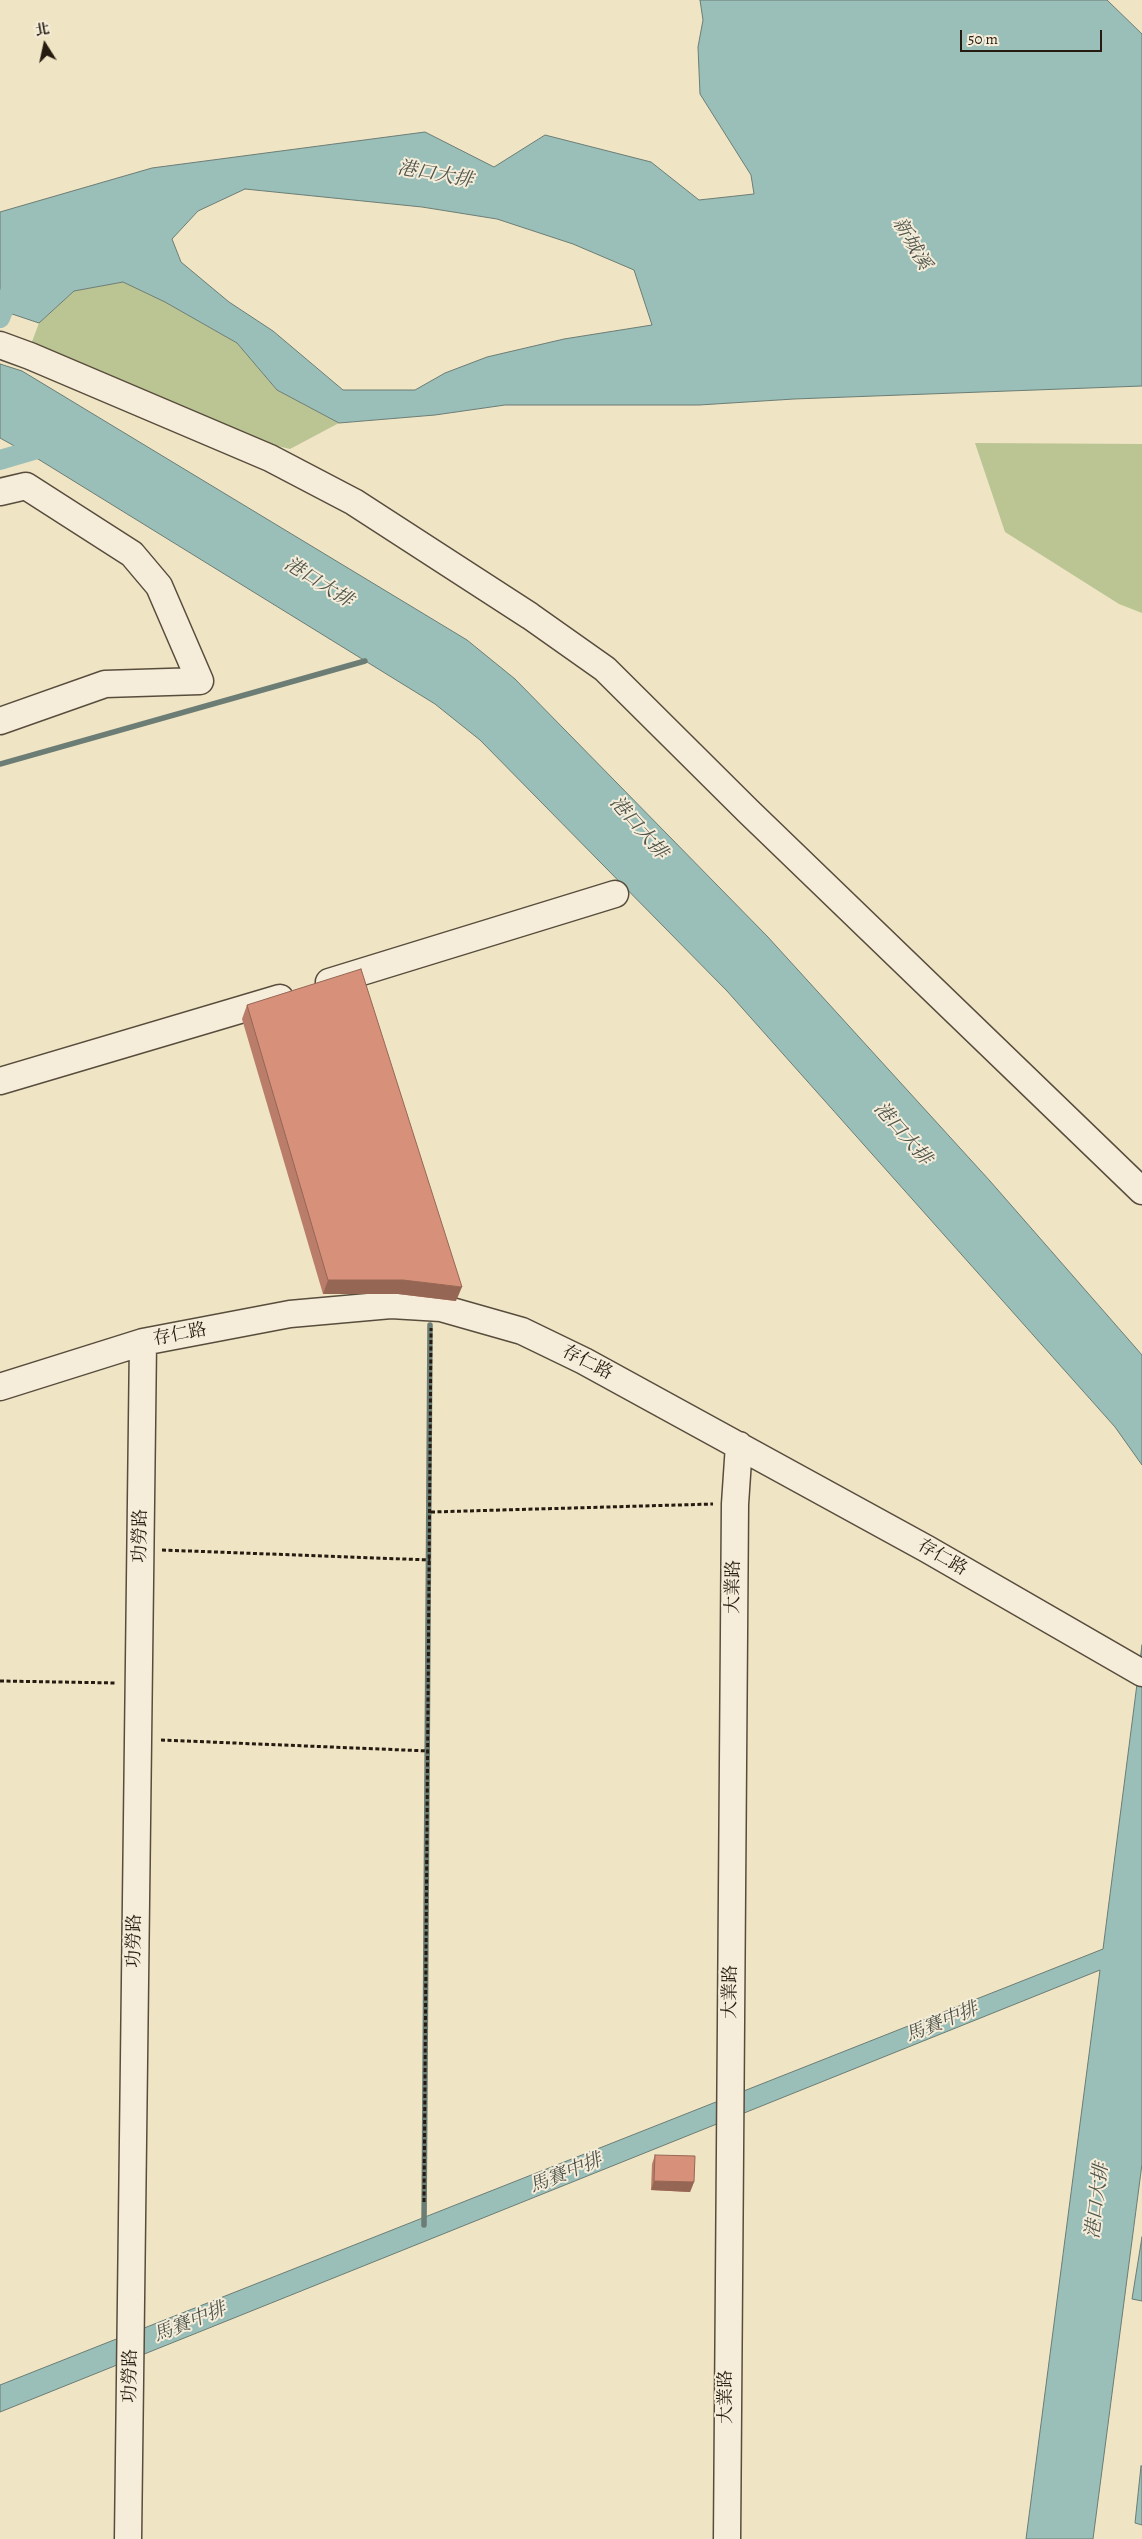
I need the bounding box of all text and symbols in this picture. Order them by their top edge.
text: 北 [34,19,51,40]
north arrow [20,20,70,70]
scale bar [962,20,1104,52]
text: 50 m [968,29,998,49]
water label: 港口大排 [396,157,474,193]
water label: 新城溪 [887,214,935,274]
water label: 港口大排 [280,553,356,613]
water label: 港口大排 [604,792,672,864]
water label: 港口大排 [868,1098,936,1170]
street label: 存仁路 [151,1319,209,1351]
street label: 存仁路 [558,1341,616,1385]
street label: 功勞路 [130,1509,152,1563]
street label: 存仁路 [913,1535,971,1581]
street label: 大業路 [723,1560,745,1614]
street label: 功勞路 [124,1914,146,1968]
street label: 大業路 [720,1965,742,2019]
water label: 馬賽中排 [902,1998,982,2048]
water label: 馬賽中排 [526,2149,606,2199]
water label: 港口大排 [1082,2162,1114,2240]
water label: 馬賽中排 [150,2298,230,2348]
street label: 功勞路 [120,2349,142,2403]
street label: 大業路 [716,2370,738,2424]

